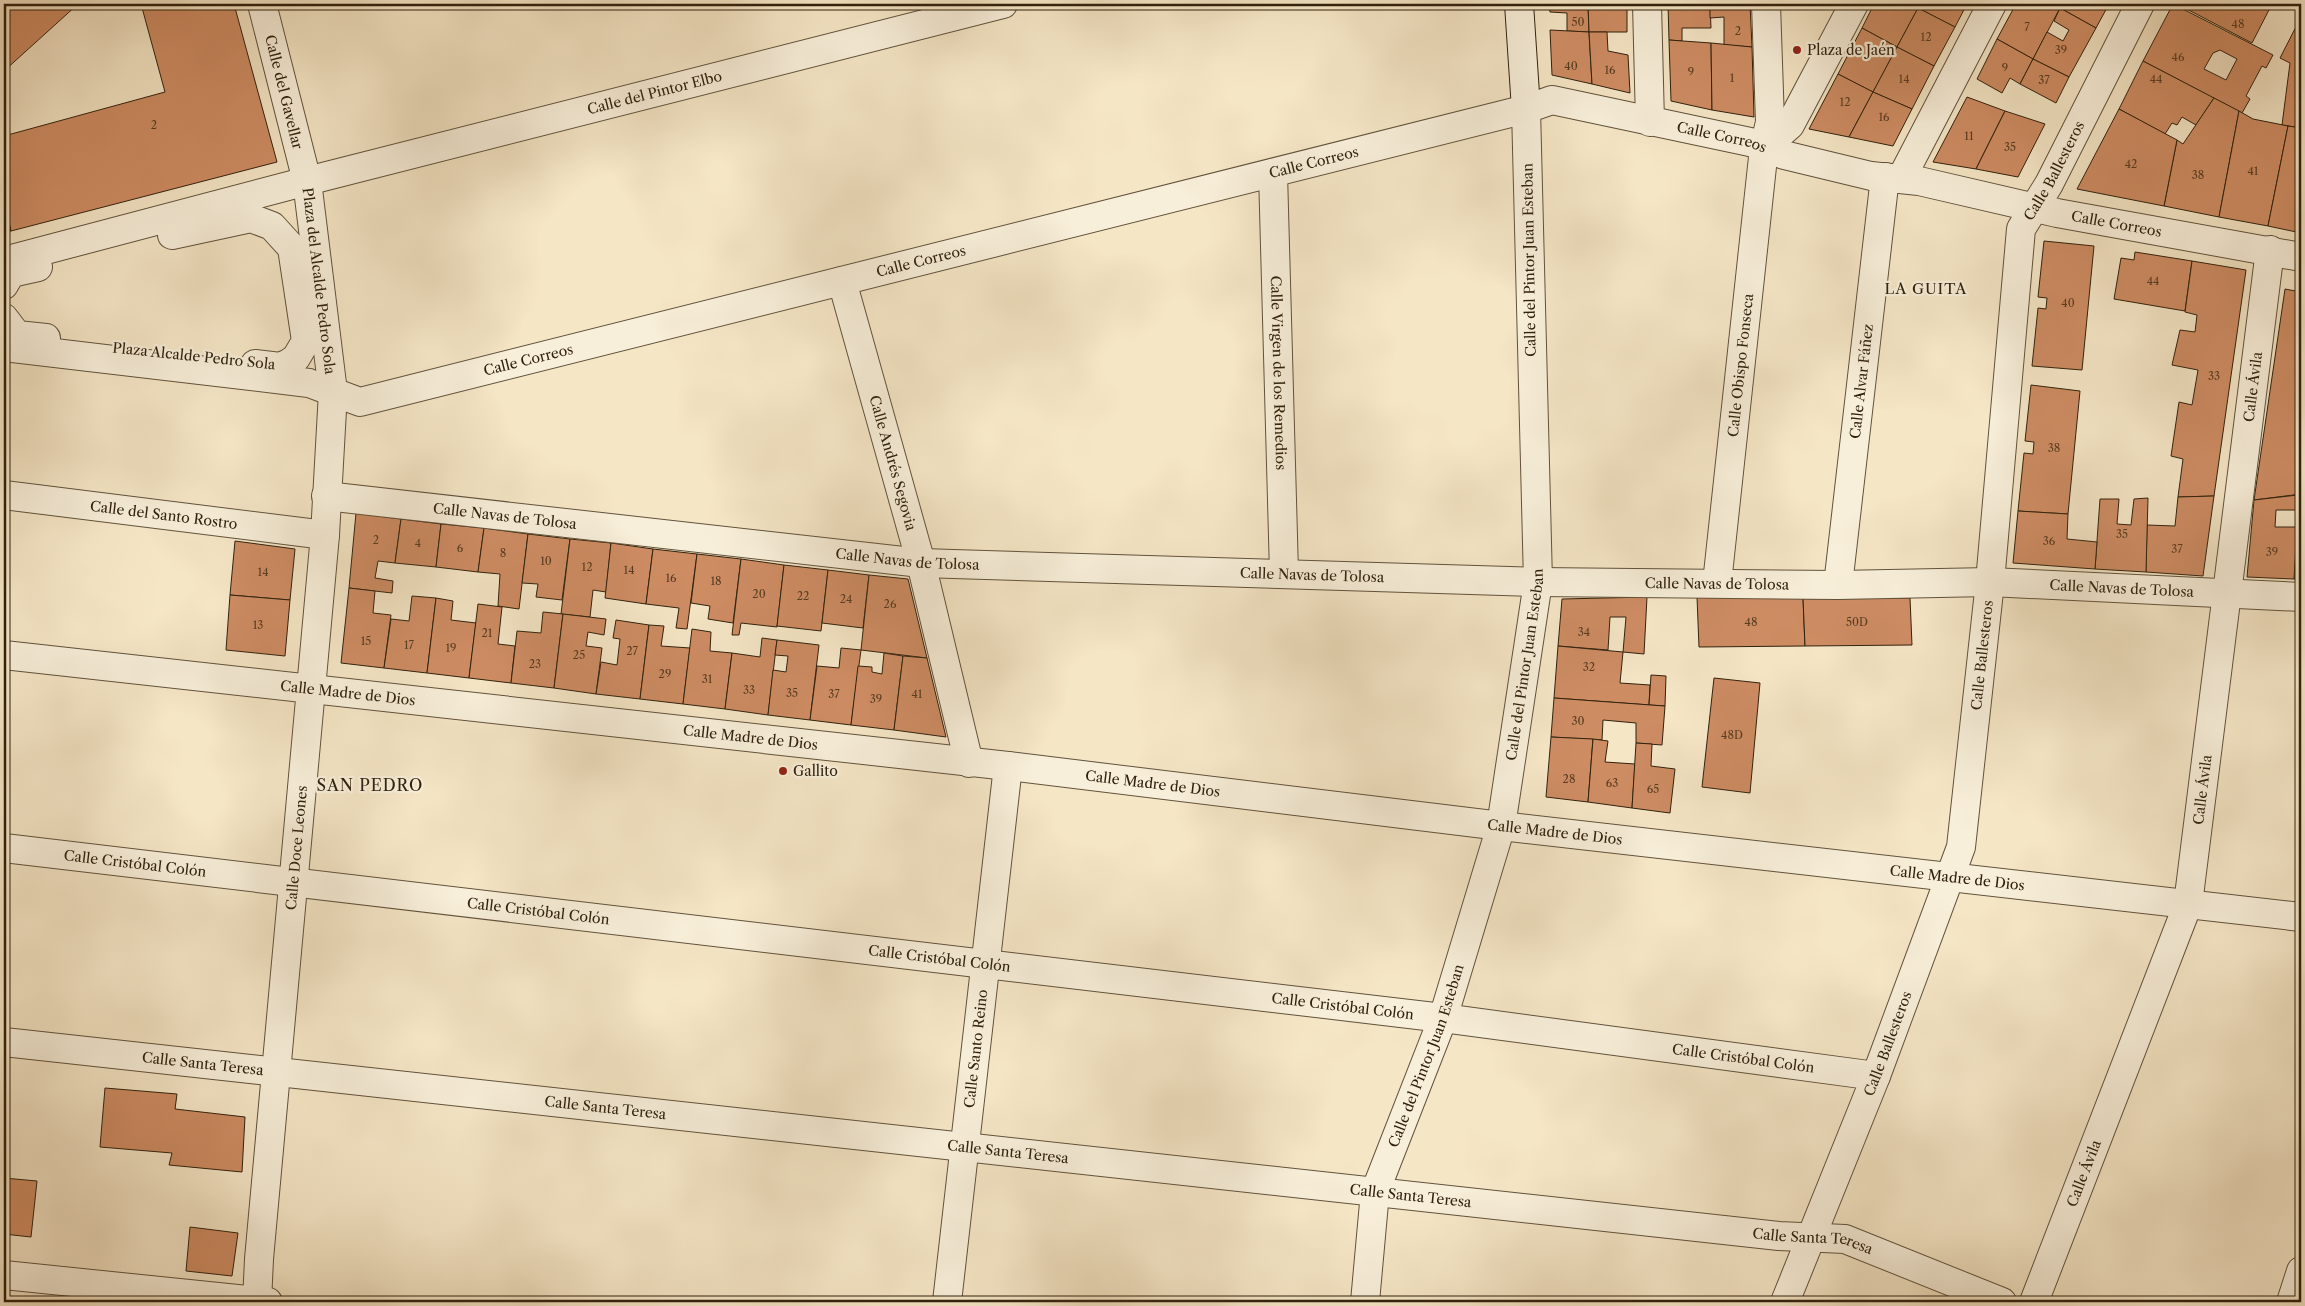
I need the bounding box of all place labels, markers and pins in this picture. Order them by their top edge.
place label: Plaza de Jaén [1807,41,1895,59]
marker: Plaza de Jaén [1791,44,1803,56]
place label: Gallito [793,762,838,780]
marker: Gallito [777,765,789,777]

